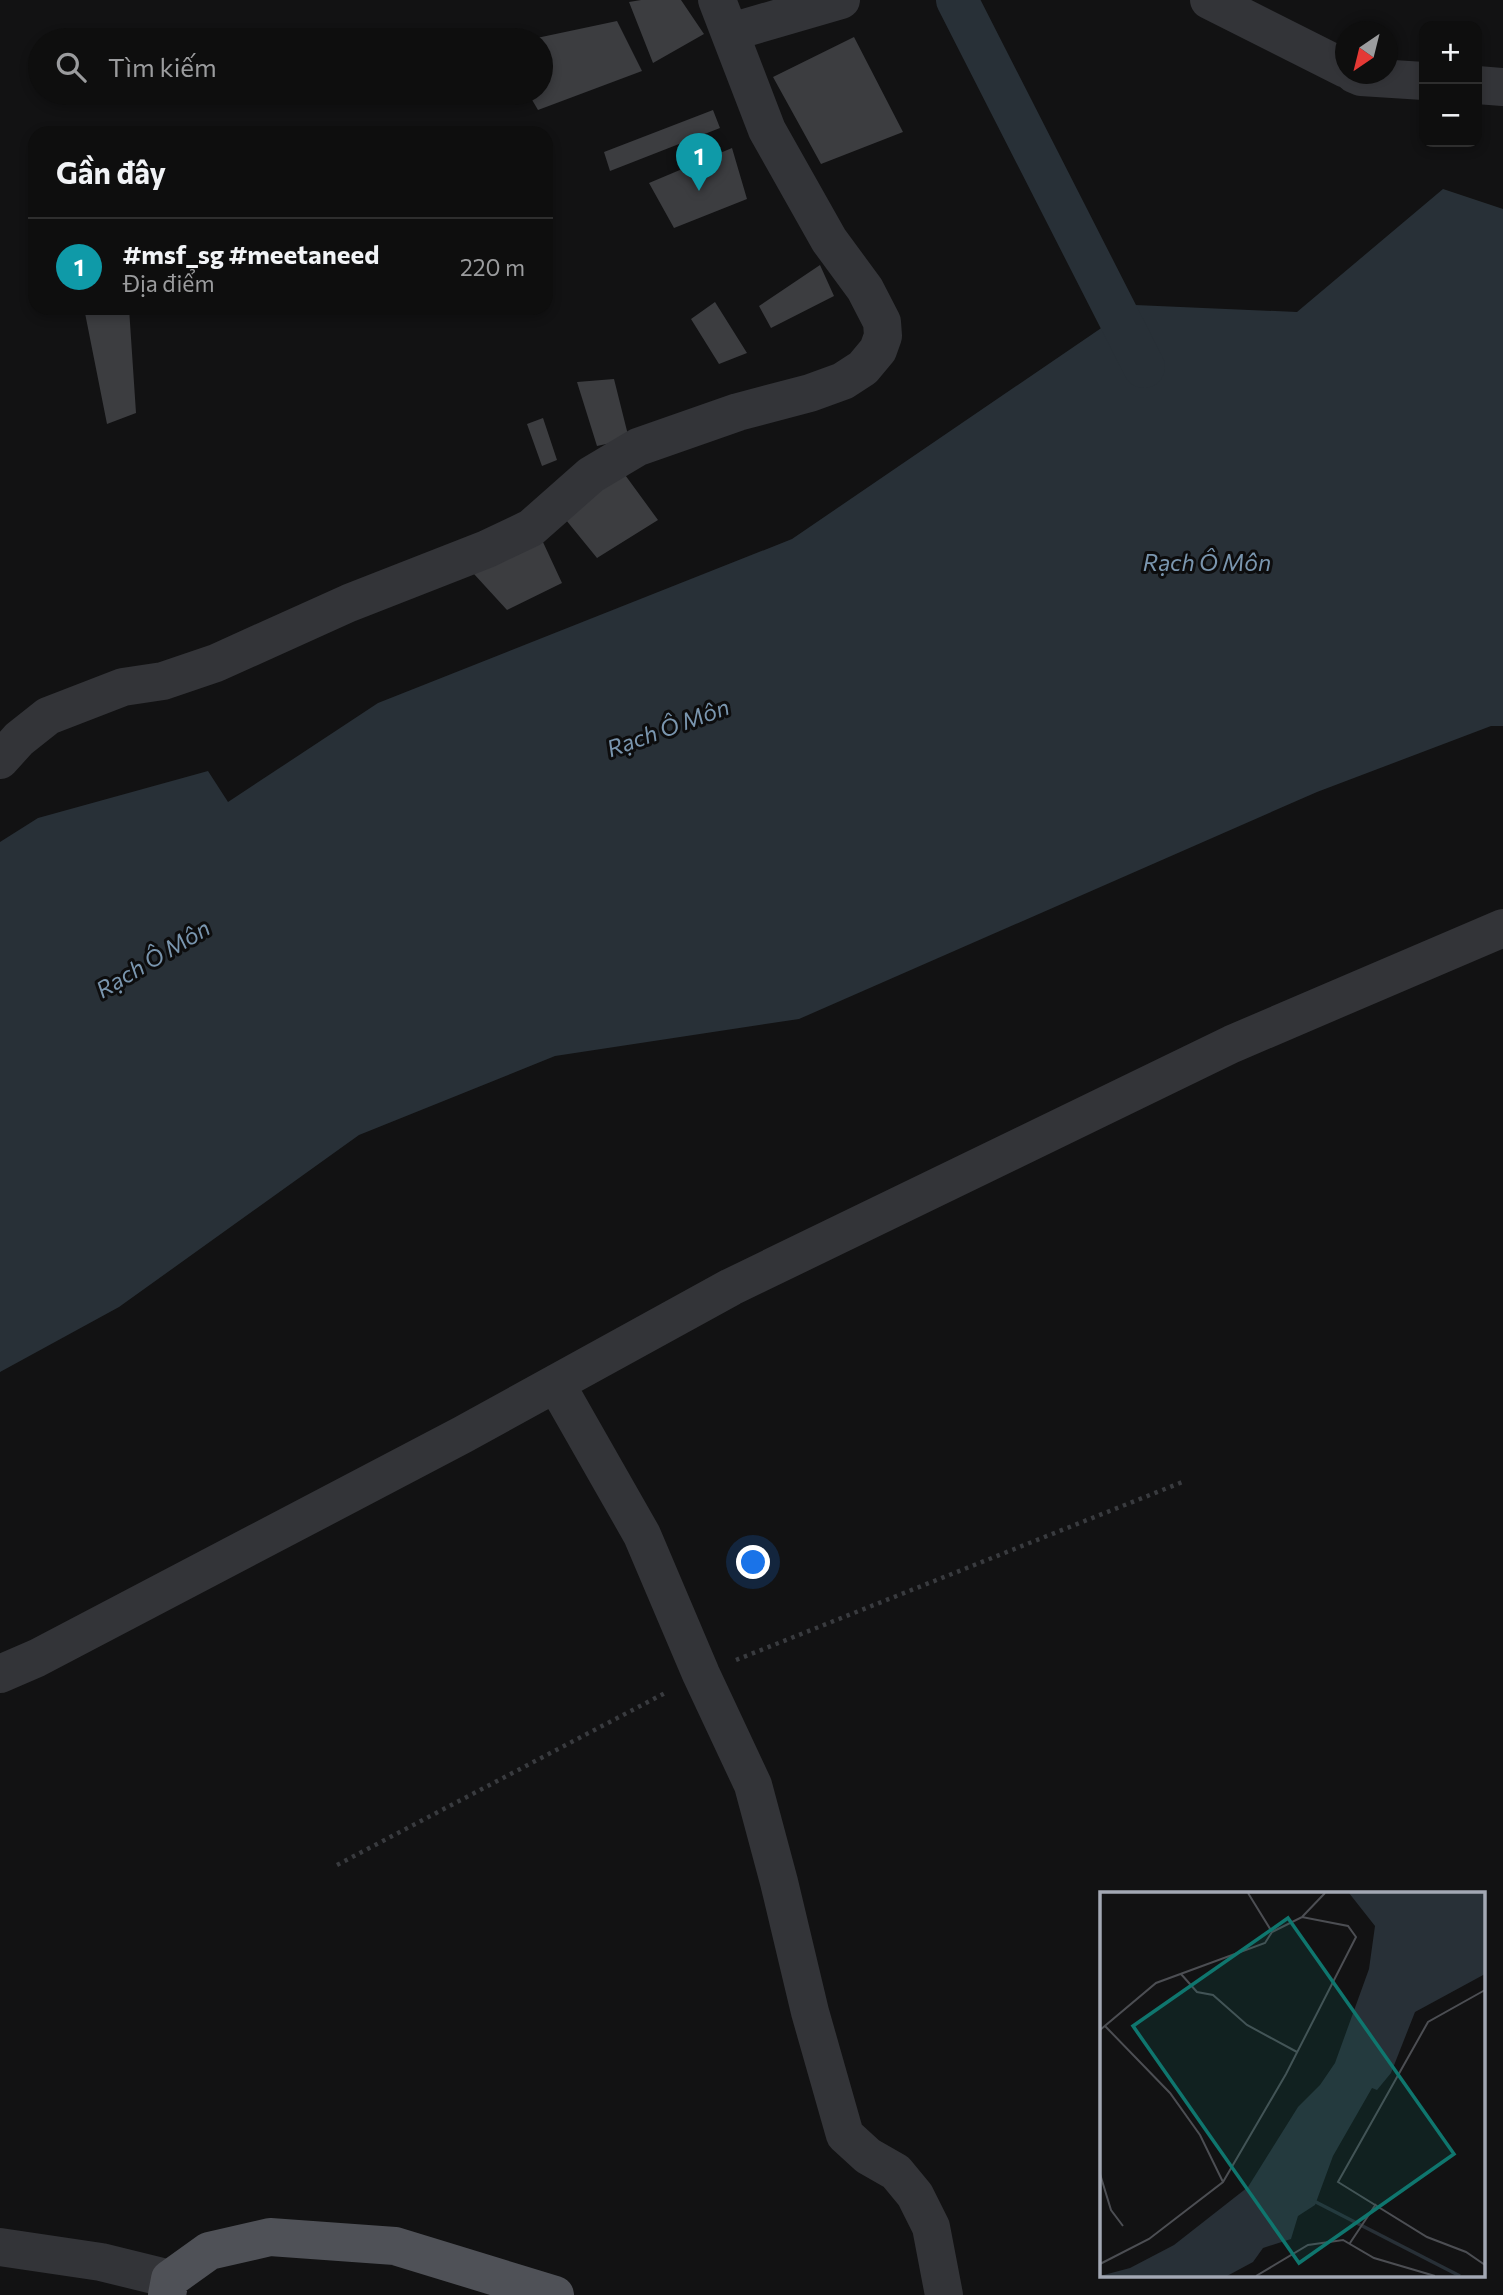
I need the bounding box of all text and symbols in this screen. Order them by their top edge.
north arrow [1335,21,1398,84]
map controls [1419,21,1482,147]
button: + [1419,21,1482,84]
search box [28,28,553,105]
icon: search [52,48,90,86]
text: Tìm kiếm [108,51,217,82]
button: − [1419,84,1482,147]
pin: 1 [676,133,722,191]
text: Gần đây [56,153,166,190]
text: #msf_sg #meetaneed [123,238,379,269]
text: 1 [74,253,84,281]
text: 220 m [460,253,525,281]
text: Địa điểm [123,269,215,297]
water label: Rạch Ô Môn [1143,548,1271,576]
water label: Rạch Ô Môn [603,692,733,762]
water label: Rạch Ô Môn [90,913,215,1003]
your location [736,1545,770,1579]
inset map [1100,1892,1486,2278]

